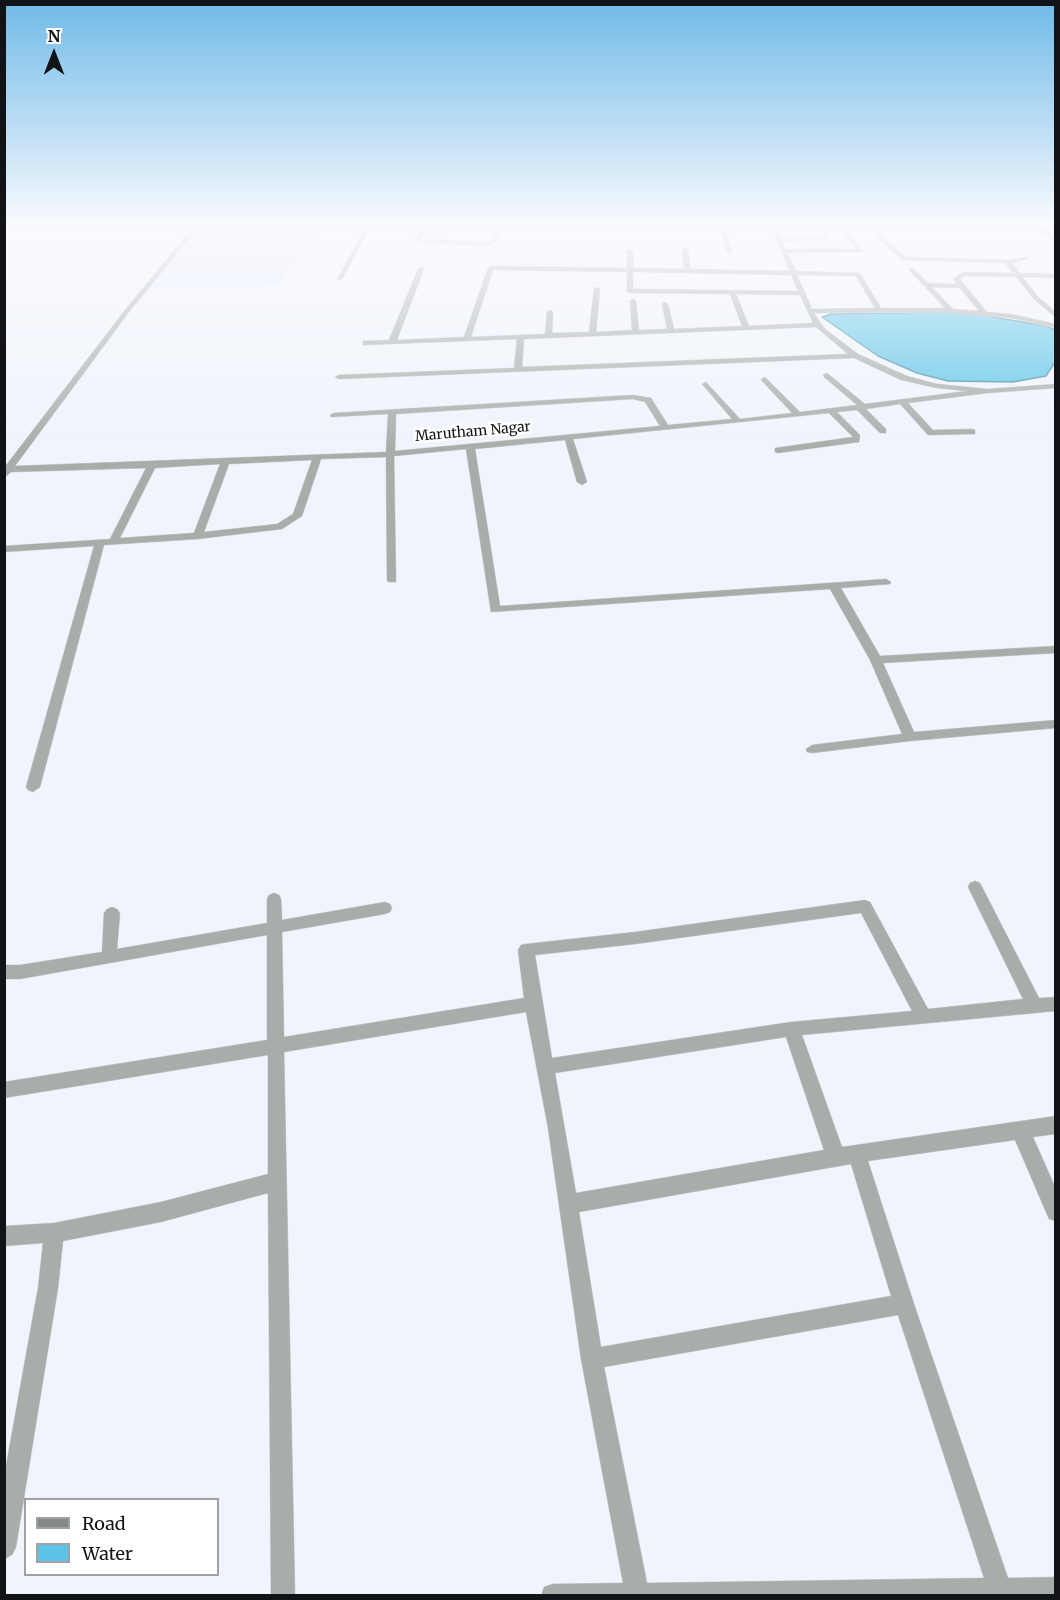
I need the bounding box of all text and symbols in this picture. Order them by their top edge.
north arrow [24,24,84,84]
text: N [48,26,60,46]
street label: Marutham Nagar [414,419,532,445]
legend [24,1498,219,1576]
text: Road [82,1512,126,1535]
text: Water [82,1542,133,1565]

